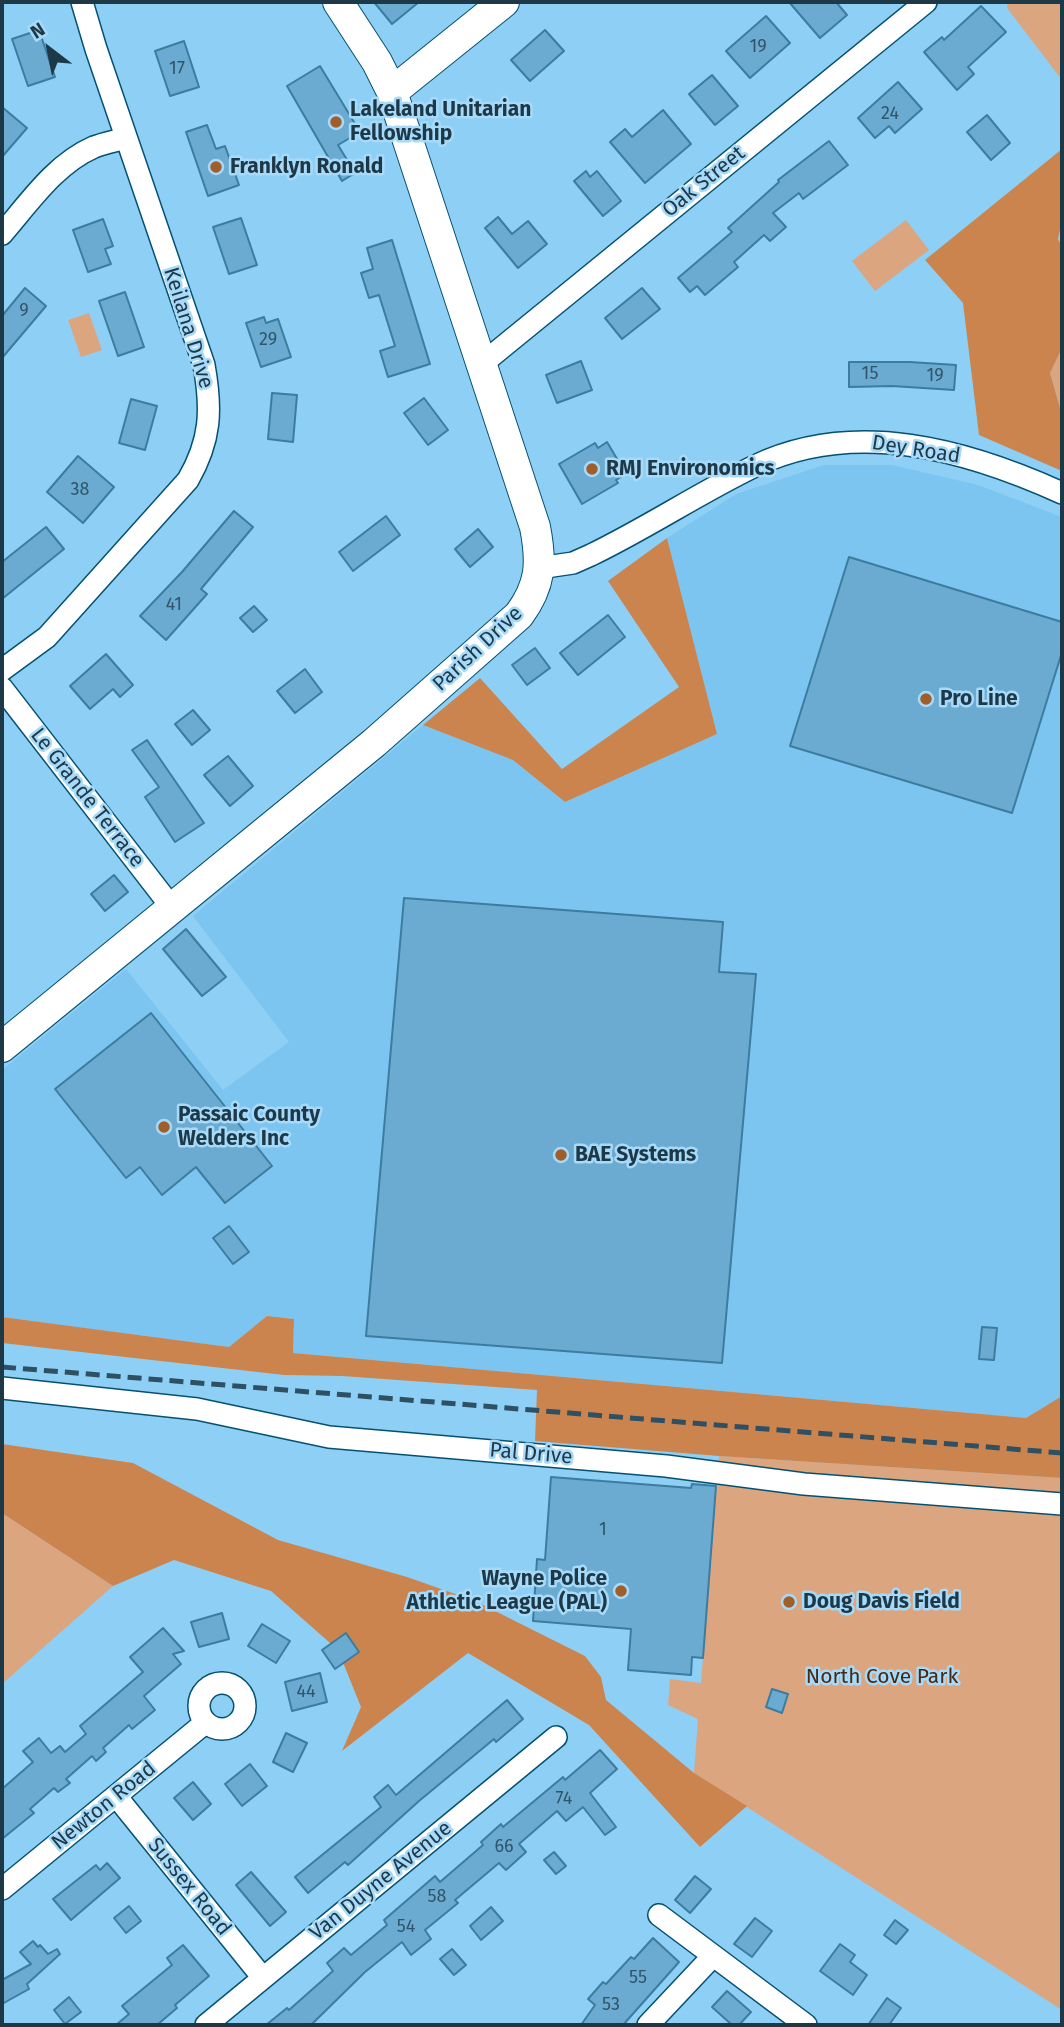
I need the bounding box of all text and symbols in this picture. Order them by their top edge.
north arrow [14,14,84,84]
text: N [26,18,49,44]
house number: 19 [749,36,767,58]
house number: 17 [169,58,185,80]
place label: Lakeland Unitarian Fellowship [350,97,531,147]
house number: 24 [881,103,899,125]
marker: Lakeland Unitarian Fellowship [328,114,344,130]
street label: Oak Street [658,141,750,223]
place label: Franklyn Ronald [230,154,383,180]
marker: Franklyn Ronald [208,159,224,175]
street label: Keilana Drive [158,264,218,392]
house number: 9 [19,300,29,322]
house number: 29 [259,329,277,351]
house number: 15 [862,363,878,385]
house number: 19 [926,365,944,387]
street label: Dey Road [870,431,962,469]
place label: RMJ Environomics [606,456,775,482]
marker: RMJ Environomics [584,461,600,477]
house number: 38 [71,479,89,501]
house number: 41 [166,594,182,616]
street label: Parish Drive [428,601,528,697]
place label: Pro Line [940,686,1018,712]
marker: Pro Line [918,691,934,707]
street label: Le Grande Terrace [25,723,149,873]
place label: Passaic County Welders Inc [178,1102,320,1152]
marker: Passaic County Welders Inc [156,1119,172,1135]
place label: BAE Systems [575,1142,696,1168]
marker: BAE Systems [553,1147,569,1163]
street label: Pal Drive [488,1438,574,1470]
house number: 1 [599,1519,607,1541]
place label: Wayne Police Athletic League (PAL) [407,1566,607,1616]
marker: Wayne Police Athletic League (PAL) [613,1583,629,1599]
place label: Doug Davis Field [803,1589,960,1615]
marker: Doug Davis Field [781,1594,797,1610]
park label: North Cove Park [806,1664,958,1690]
house number: 44 [296,1681,316,1703]
street label: Newton Road [47,1756,161,1856]
house number: 74 [556,1788,572,1810]
street label: Van Duyne Avenue [305,1816,457,1946]
street label: Sussex Road [142,1833,236,1941]
house number: 66 [494,1836,514,1858]
house number: 58 [428,1886,446,1908]
house number: 54 [397,1916,415,1938]
house number: 55 [629,1967,647,1989]
house number: 53 [602,1994,620,2016]

